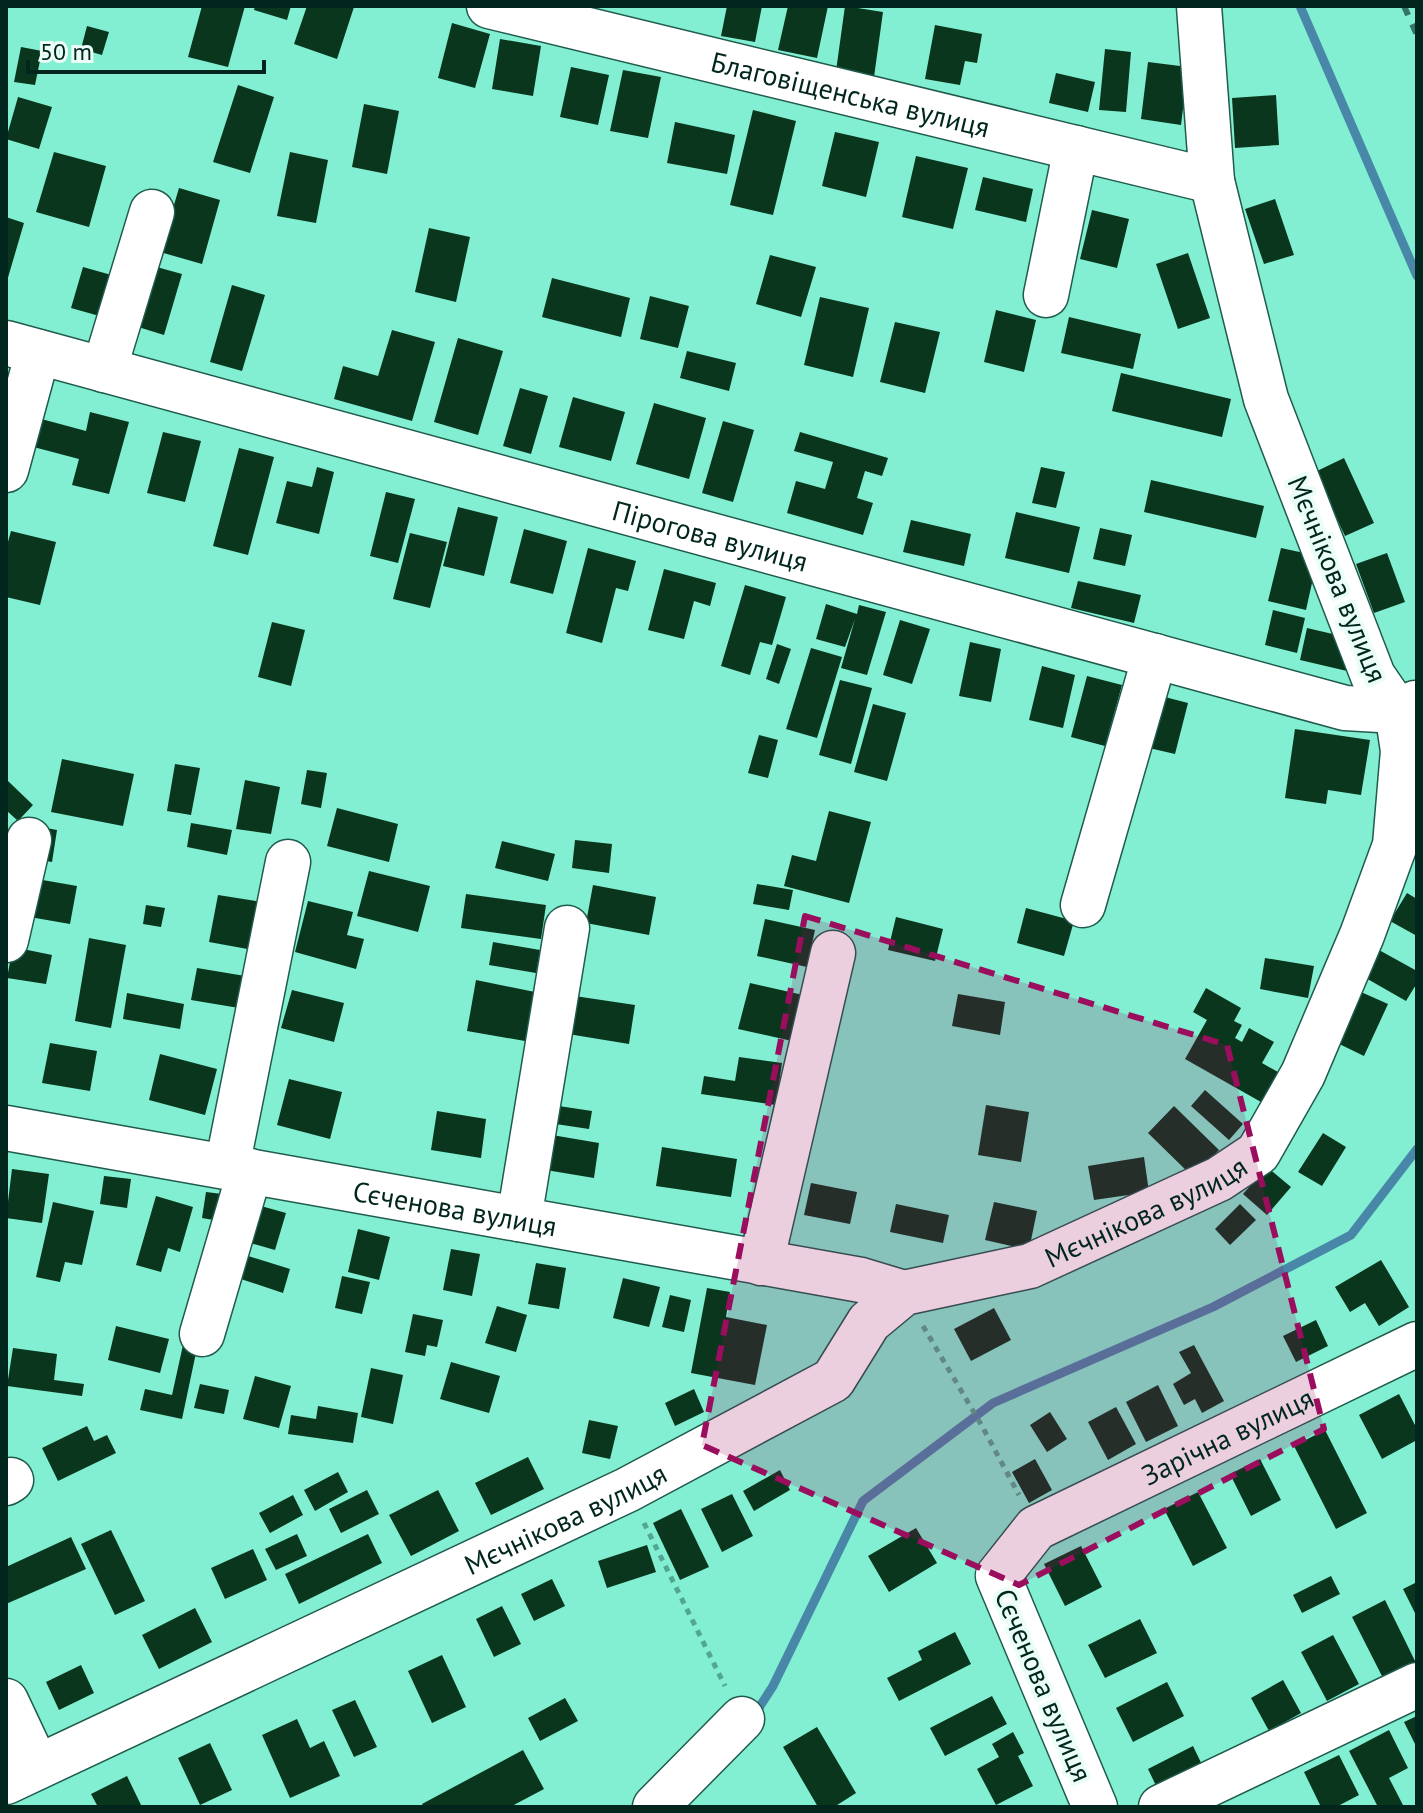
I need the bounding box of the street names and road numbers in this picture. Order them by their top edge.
street label: Благовіщенська вулиця [708,42,994,145]
street label: Мєчнікова вулиця [1280,470,1396,688]
street label: Пірогова вулиця [608,491,812,579]
street label: Мєчнікова вулиця [1038,1147,1254,1275]
street label: Сєченова вулиця [350,1172,560,1244]
street label: Зарічна вулиця [1135,1378,1319,1493]
street label: Мєчнікова вулиця [458,1454,673,1583]
street label: Сєченова вулиця [987,1583,1101,1787]

